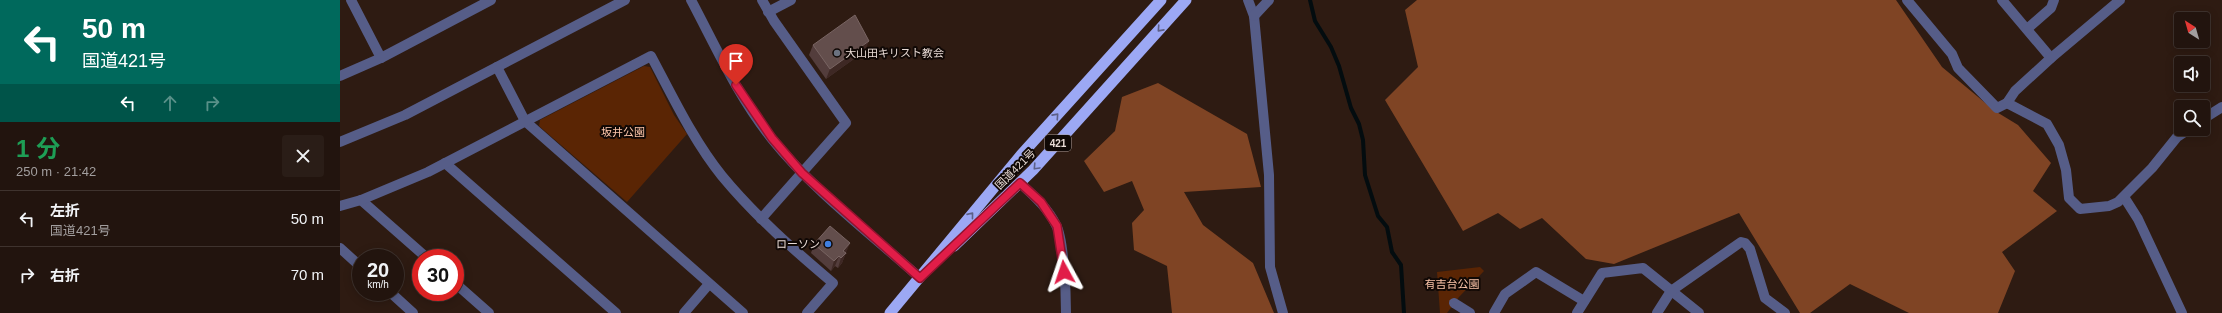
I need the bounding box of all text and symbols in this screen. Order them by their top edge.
north arrow [2174,12,2210,48]
map controls [2174,12,2210,136]
text: 50 m [82,13,146,44]
icon: left [16,16,68,68]
one-way arrow [1158,24,1165,32]
pin [719,44,753,85]
place label: 大山田キリスト教会 [845,47,944,59]
marker: 大山田キリスト教会 [832,48,842,58]
icon: arrive [725,50,747,72]
text: 国道421号 [82,51,166,71]
button: sound [2174,56,2210,92]
icon: left [117,92,139,114]
icon: ahead [159,92,181,114]
icon: right [201,92,223,114]
button: search [2174,100,2210,136]
one-way arrow [1051,114,1058,121]
park label: 坂井公園 [601,126,645,138]
text: 1 分 [16,135,60,162]
button: close [282,135,324,177]
road number: 421 [1045,135,1071,151]
street label: 国道421号 [993,147,1037,191]
one-way arrow [1033,162,1041,170]
text: 250 m · 21:42 [16,164,96,179]
text: 左折 [50,202,80,219]
icon: left [16,208,38,230]
text: 50 m [291,210,324,227]
one-way arrow [967,213,974,220]
text: 国道421号 [50,223,111,238]
place label: ローソン [776,238,820,250]
marker: ローソン [823,239,833,249]
speed limit sign: 30 [412,249,464,301]
position arrow [1043,251,1085,293]
text: 20 [367,259,389,281]
icon: right [16,264,38,286]
text: 70 m [291,266,324,283]
text: 右折 [50,267,80,284]
park label: 有吉台公園 [1425,278,1480,290]
text: km/h [367,279,389,290]

